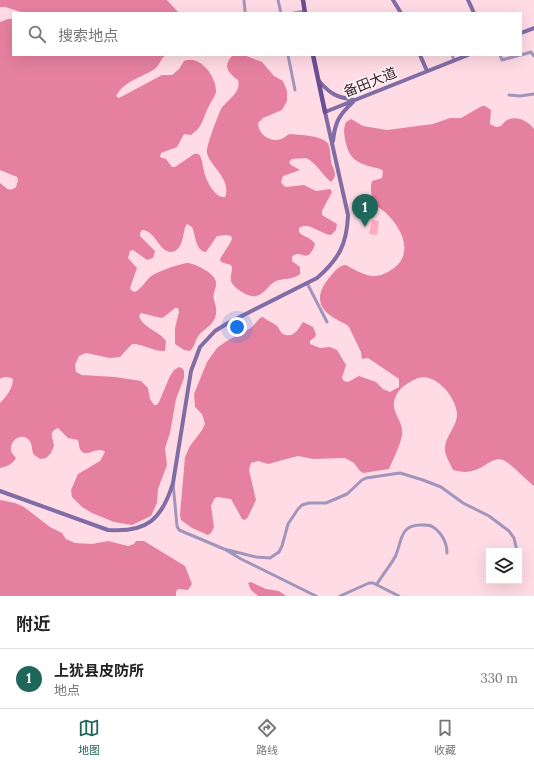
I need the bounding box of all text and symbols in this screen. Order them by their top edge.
search box [12,12,522,56]
icon: search [26,23,48,45]
text: 搜索地点 [58,26,118,45]
street label: 备田大道 [341,63,399,101]
pin: 1 [352,194,378,227]
your location [227,317,247,337]
map controls [486,548,522,584]
button: layers [486,548,522,584]
text: 附近 [16,613,50,635]
text: 上犹县皮防所 [54,661,144,680]
text: 1 [26,670,32,687]
text: 330 m [480,670,518,687]
text: 地点 [54,682,80,699]
tab: 地图 [78,717,100,757]
tab: 路线 [256,717,278,757]
tab: 收藏 [434,717,456,757]

